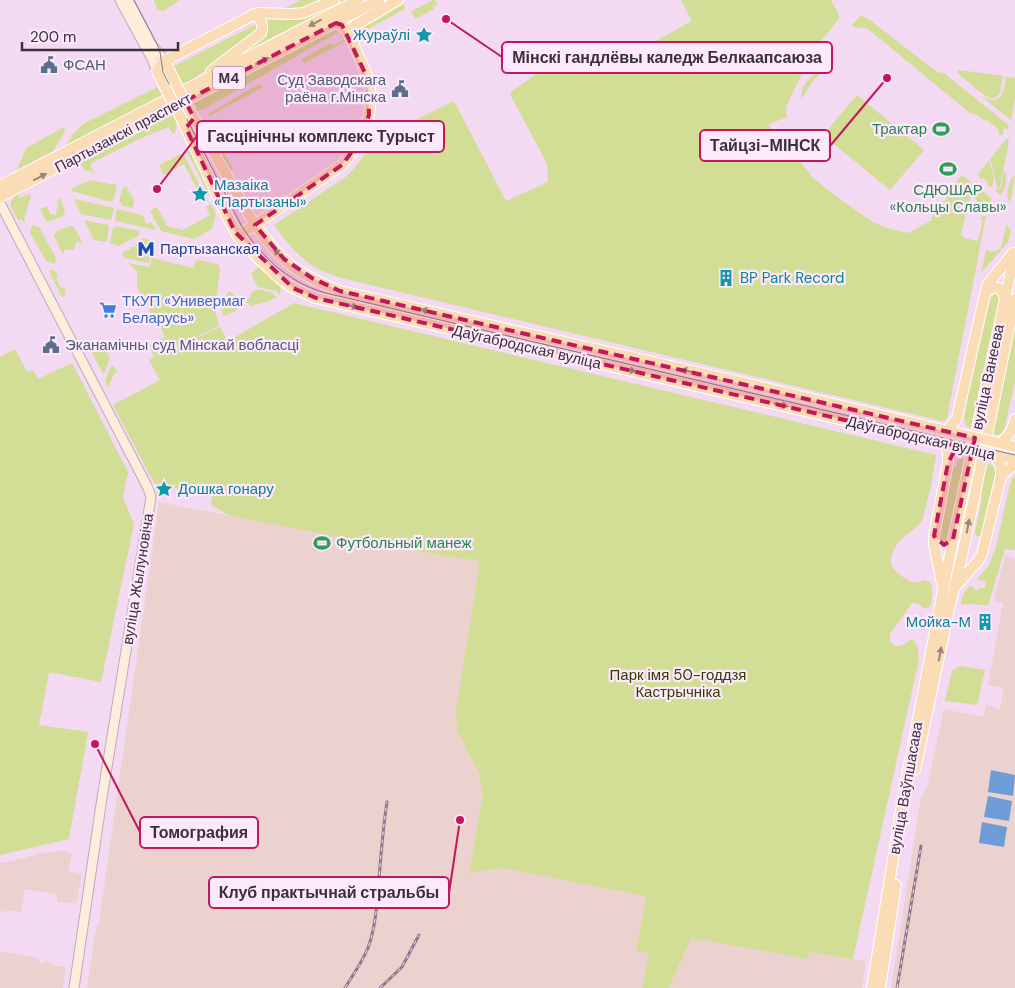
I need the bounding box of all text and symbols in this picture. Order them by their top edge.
one-way arrow [307,19,322,27]
scale bar [22,20,179,52]
place label: Жураўлі [353,25,410,45]
place icon: Жураўлі [414,25,434,45]
text: 200 m [30,27,76,47]
callout: Мінскі гандлёвы каледж Белкаапсаюза [502,42,832,73]
text: Мінскі гандлёвы каледж Белкаапсаюза [512,47,822,68]
public building icon: ФСАН [39,55,59,75]
place label: ФСАН [63,55,106,75]
one-way arrow [255,57,269,65]
road number: М4 [213,66,245,90]
place label: Суд Заводскага раёна г.Мінска [277,70,387,107]
public building icon: Суд Заводскага раёна г.Мінска [390,79,410,99]
street label: Партызанскі праспект [51,88,195,178]
place label: Трактар [872,119,927,139]
sports icon: Трактар [931,119,951,139]
callout: Гасцінічны комплекс Турыст [197,121,444,152]
text: Гасцінічны комплекс Турыст [207,126,435,147]
callout: Тайцзі-МІНСК [700,130,830,161]
text: Тайцзі-МІНСК [710,135,820,156]
sports icon: СДЮШАР «Кольцы Славы» [938,159,958,179]
one-way arrow [32,173,47,181]
place label: Мазаіка «Партызаны» [214,175,307,212]
place label: СДЮШАР «Кольцы Славы» [890,180,1007,217]
place icon: Мазаіка «Партызаны» [190,184,210,204]
metro station icon: Партызанская [136,239,156,259]
place label: Партызанская [160,239,259,259]
one-way arrow [273,248,285,260]
building icon: BP Park Record [716,268,736,288]
place label: BP Park Record [740,268,844,288]
place label: ТКУП «Универмаг Беларусь» [122,291,246,328]
supermarket icon: ТКУП «Универмаг Беларусь» [98,300,118,320]
one-way arrow [344,302,359,310]
one-way arrow [420,307,435,315]
street label: Даўгабродская вуліца [451,320,604,374]
street label: вуліца Ванеева [967,322,1009,432]
public building icon: Эканамічны суд Мінскай вобласці [41,335,61,355]
place label: Эканамічны суд Мінскай вобласці [65,335,299,355]
one-way arrow [621,366,636,374]
one-way arrow [680,366,696,374]
one-way arrow [773,401,788,409]
street label: Даўгабродская вуліца [845,411,998,465]
place icon: Дошка гонару [154,479,174,499]
place label: Дошка гонару [178,479,274,499]
street label: вуліца Жылуновіча [118,511,158,646]
one-way arrow [964,518,972,533]
sports icon: Футбольный манеж [312,533,332,553]
place label: Футбольный манеж [336,533,472,553]
place label: Мойка-М [906,612,971,632]
building icon: Мойка-М [975,612,995,632]
one-way arrow [936,646,944,661]
park label: Парк імя 50-годдзя Кастрычніка [610,665,746,702]
street label: вуліца Ваўпшасава [885,720,928,856]
callout: Томография [140,817,258,848]
text: Томография [150,822,248,843]
callout: Клуб практычнай стральбы [209,877,449,908]
text: Клуб практычнай стральбы [219,882,439,903]

